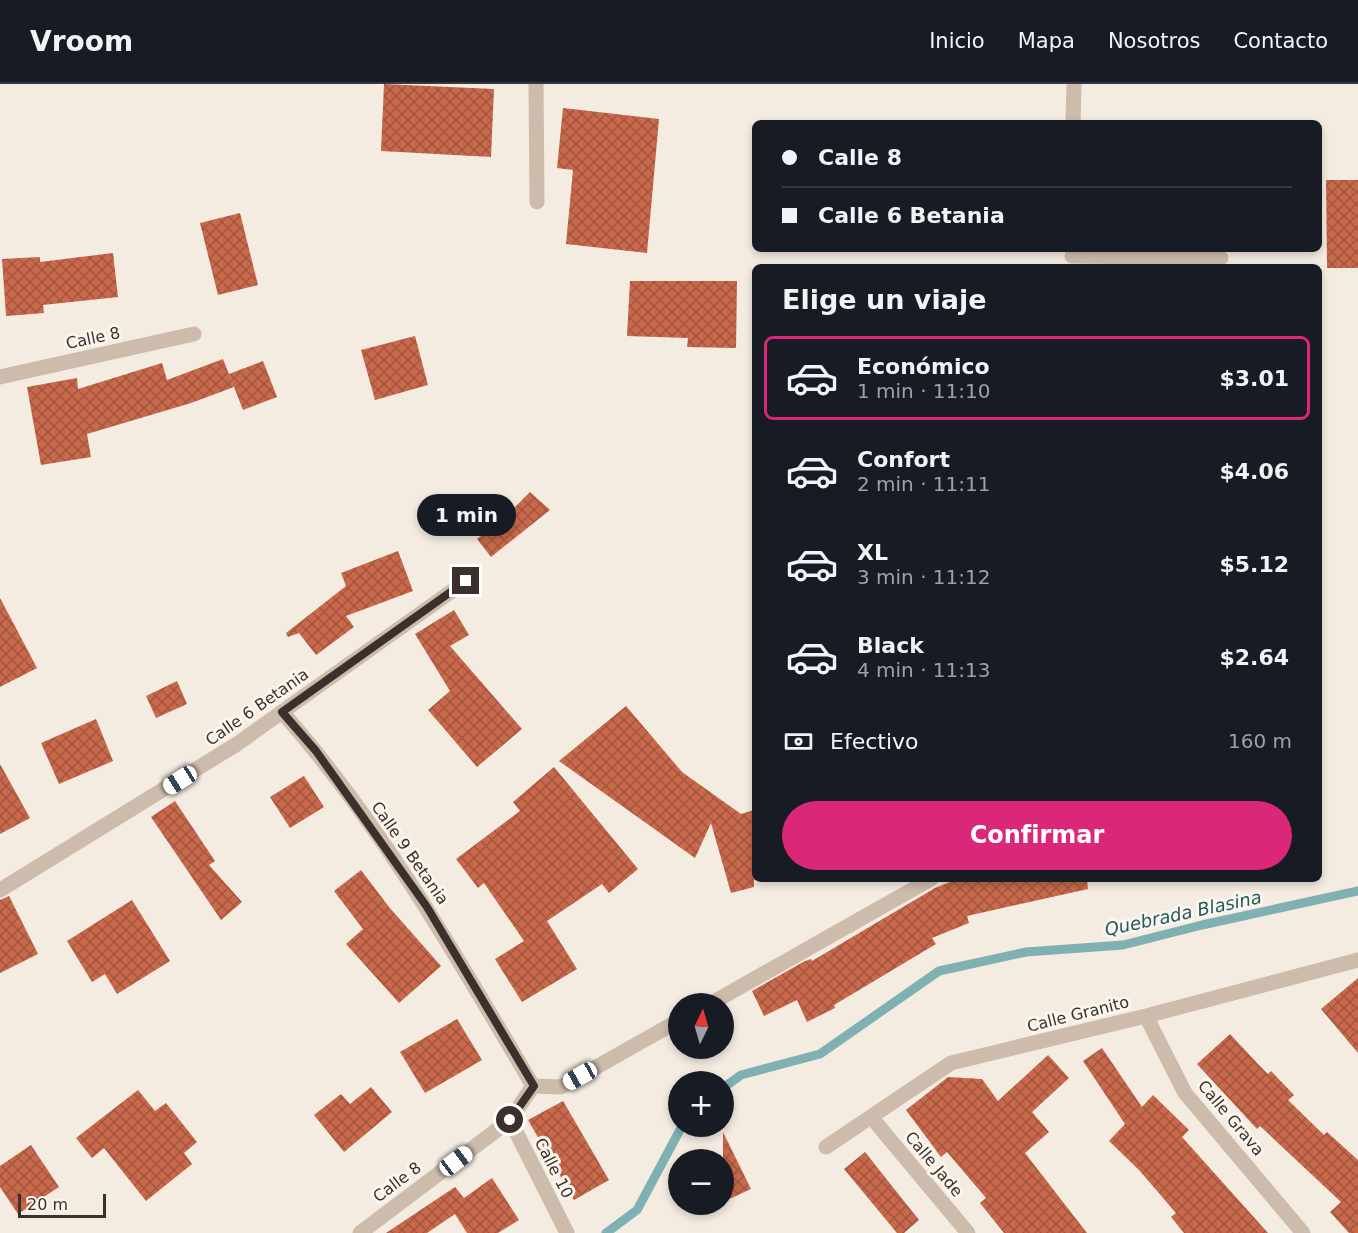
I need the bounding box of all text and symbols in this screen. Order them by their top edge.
text: Vroom [30,25,133,58]
text: Inicio [929,29,985,53]
text: Mapa [1018,29,1075,53]
text: Nosotros [1108,29,1200,53]
text: Contacto [1233,29,1328,53]
text: Calle 8 [818,145,902,170]
text: Calle 6 Betania [818,203,1005,228]
text: Elige un viaje [782,284,986,315]
street label: Calle 8 [64,323,122,353]
icon: car [785,351,839,405]
text: Económico [857,354,990,379]
text: $3.01 [1219,366,1289,391]
text: 1 min · 11:10 [857,379,991,403]
icon: car [785,444,839,498]
text: Confort [857,447,950,472]
text: $4.06 [1219,459,1289,484]
text: 2 min · 11:11 [857,472,991,496]
callout: 1 min [416,494,516,536]
text: 1 min [435,503,498,527]
icon: car [785,537,839,591]
text: XL [857,540,888,565]
text: $5.12 [1219,552,1289,577]
text: 3 min · 11:12 [857,565,991,589]
route end [452,567,479,594]
icon: car [785,630,839,684]
text: Black [857,633,924,658]
text: $2.64 [1219,645,1289,670]
text: 4 min · 11:13 [857,658,991,682]
street label: Calle 6 Betania [202,664,312,750]
icon: cash [782,725,815,758]
text: Efectivo [830,729,919,754]
text: 160 m [1228,729,1292,753]
car [160,763,200,797]
street label: Calle 9 Betania [367,798,453,908]
button: Confirmar [782,801,1292,870]
water label: Quebrada Blasina [1103,886,1263,940]
street label: Calle Granito [1025,992,1131,1036]
north arrow [668,993,734,1059]
map controls [668,993,734,1215]
car [560,1059,600,1093]
button: + [668,1071,734,1137]
street label: Calle Grava [1194,1076,1268,1160]
route start [496,1106,523,1133]
street label: Calle Jade [901,1128,967,1200]
street label: Calle 10 [531,1135,577,1201]
car [436,1143,476,1179]
button: − [668,1149,734,1215]
street label: Calle 8 [369,1158,425,1206]
scale bar [18,1191,106,1218]
text: 20 m [27,1195,68,1214]

